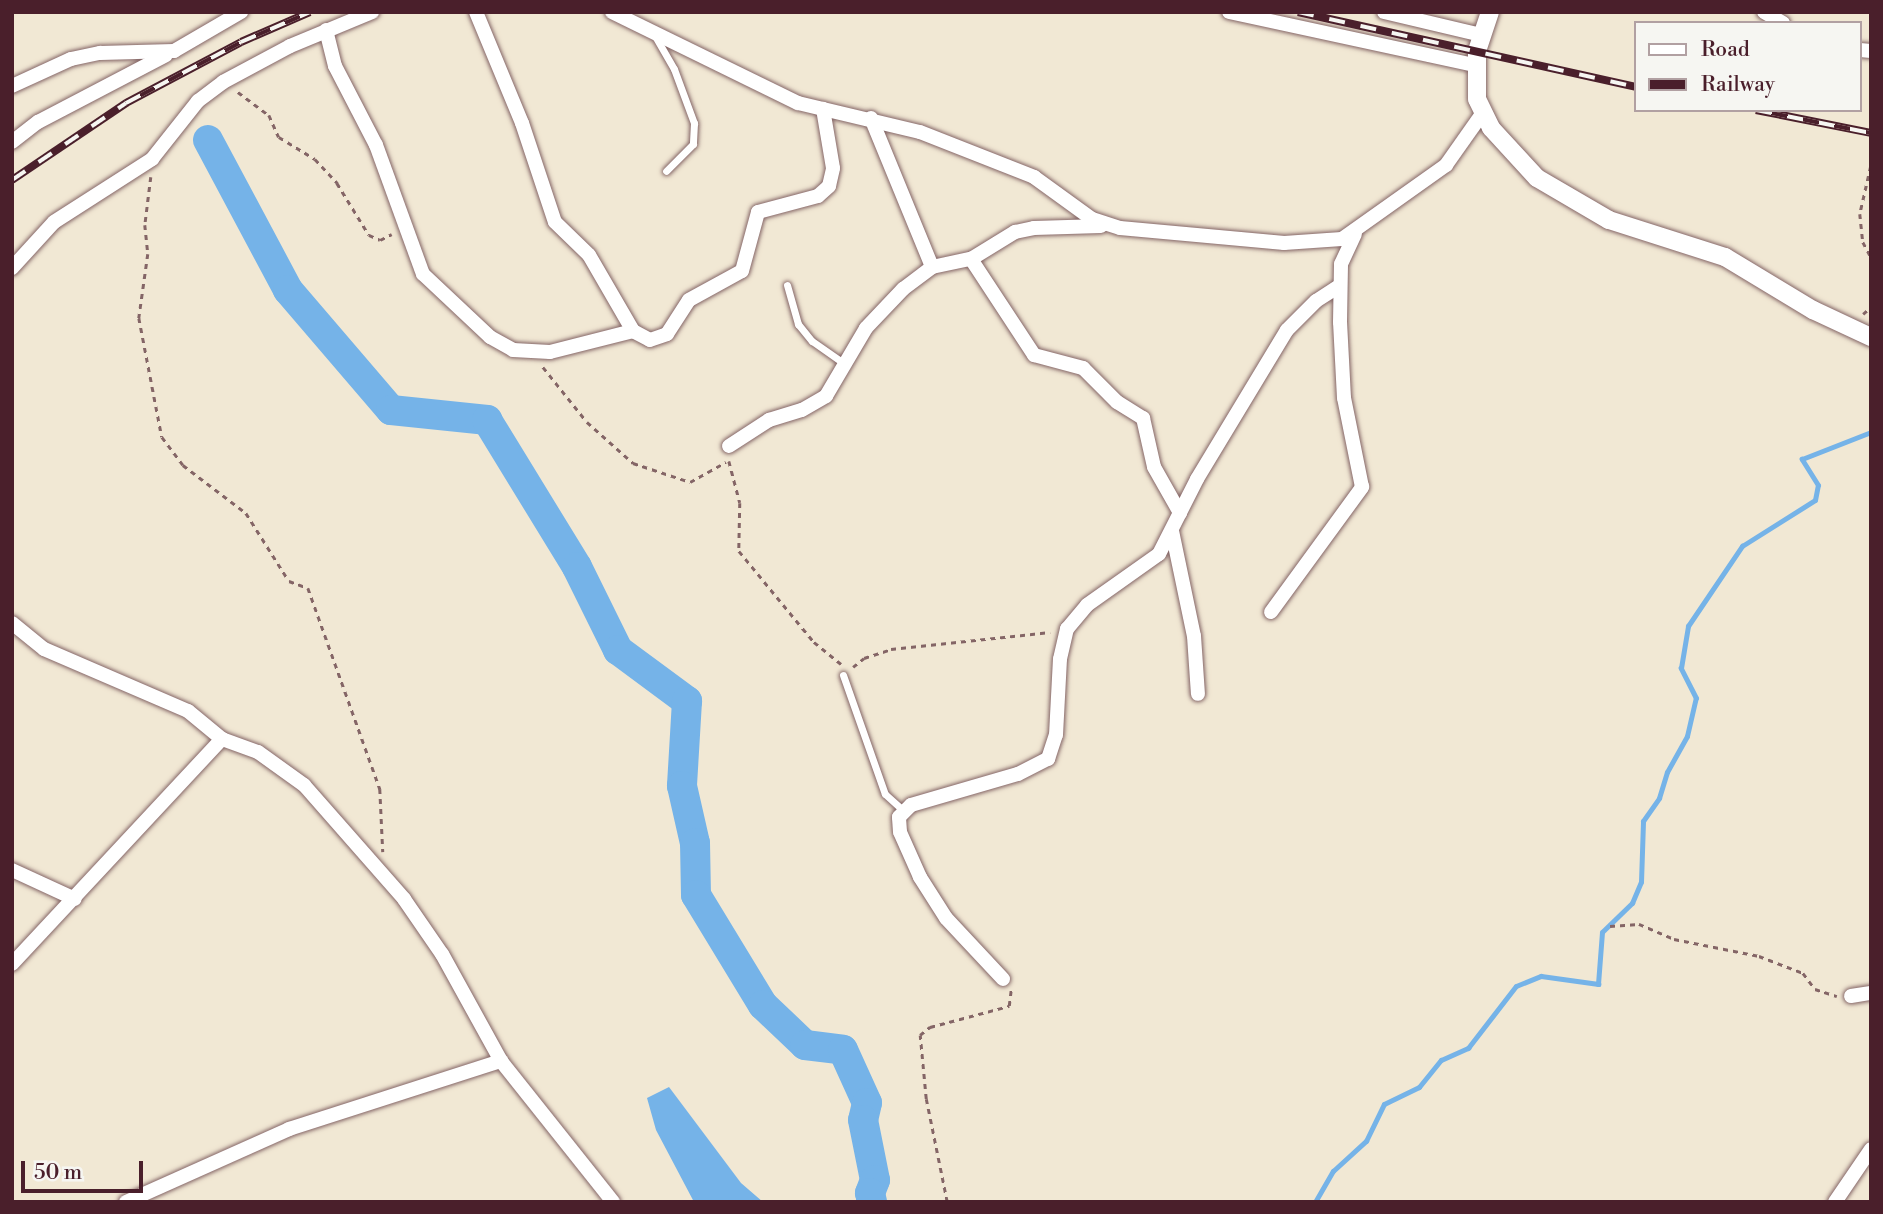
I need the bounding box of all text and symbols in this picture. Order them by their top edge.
legend [1634,21,1862,112]
text: Road [1701,37,1750,63]
text: Railway [1701,72,1775,98]
scale bar [24,1148,147,1192]
text: 50 m [34,1160,82,1186]

